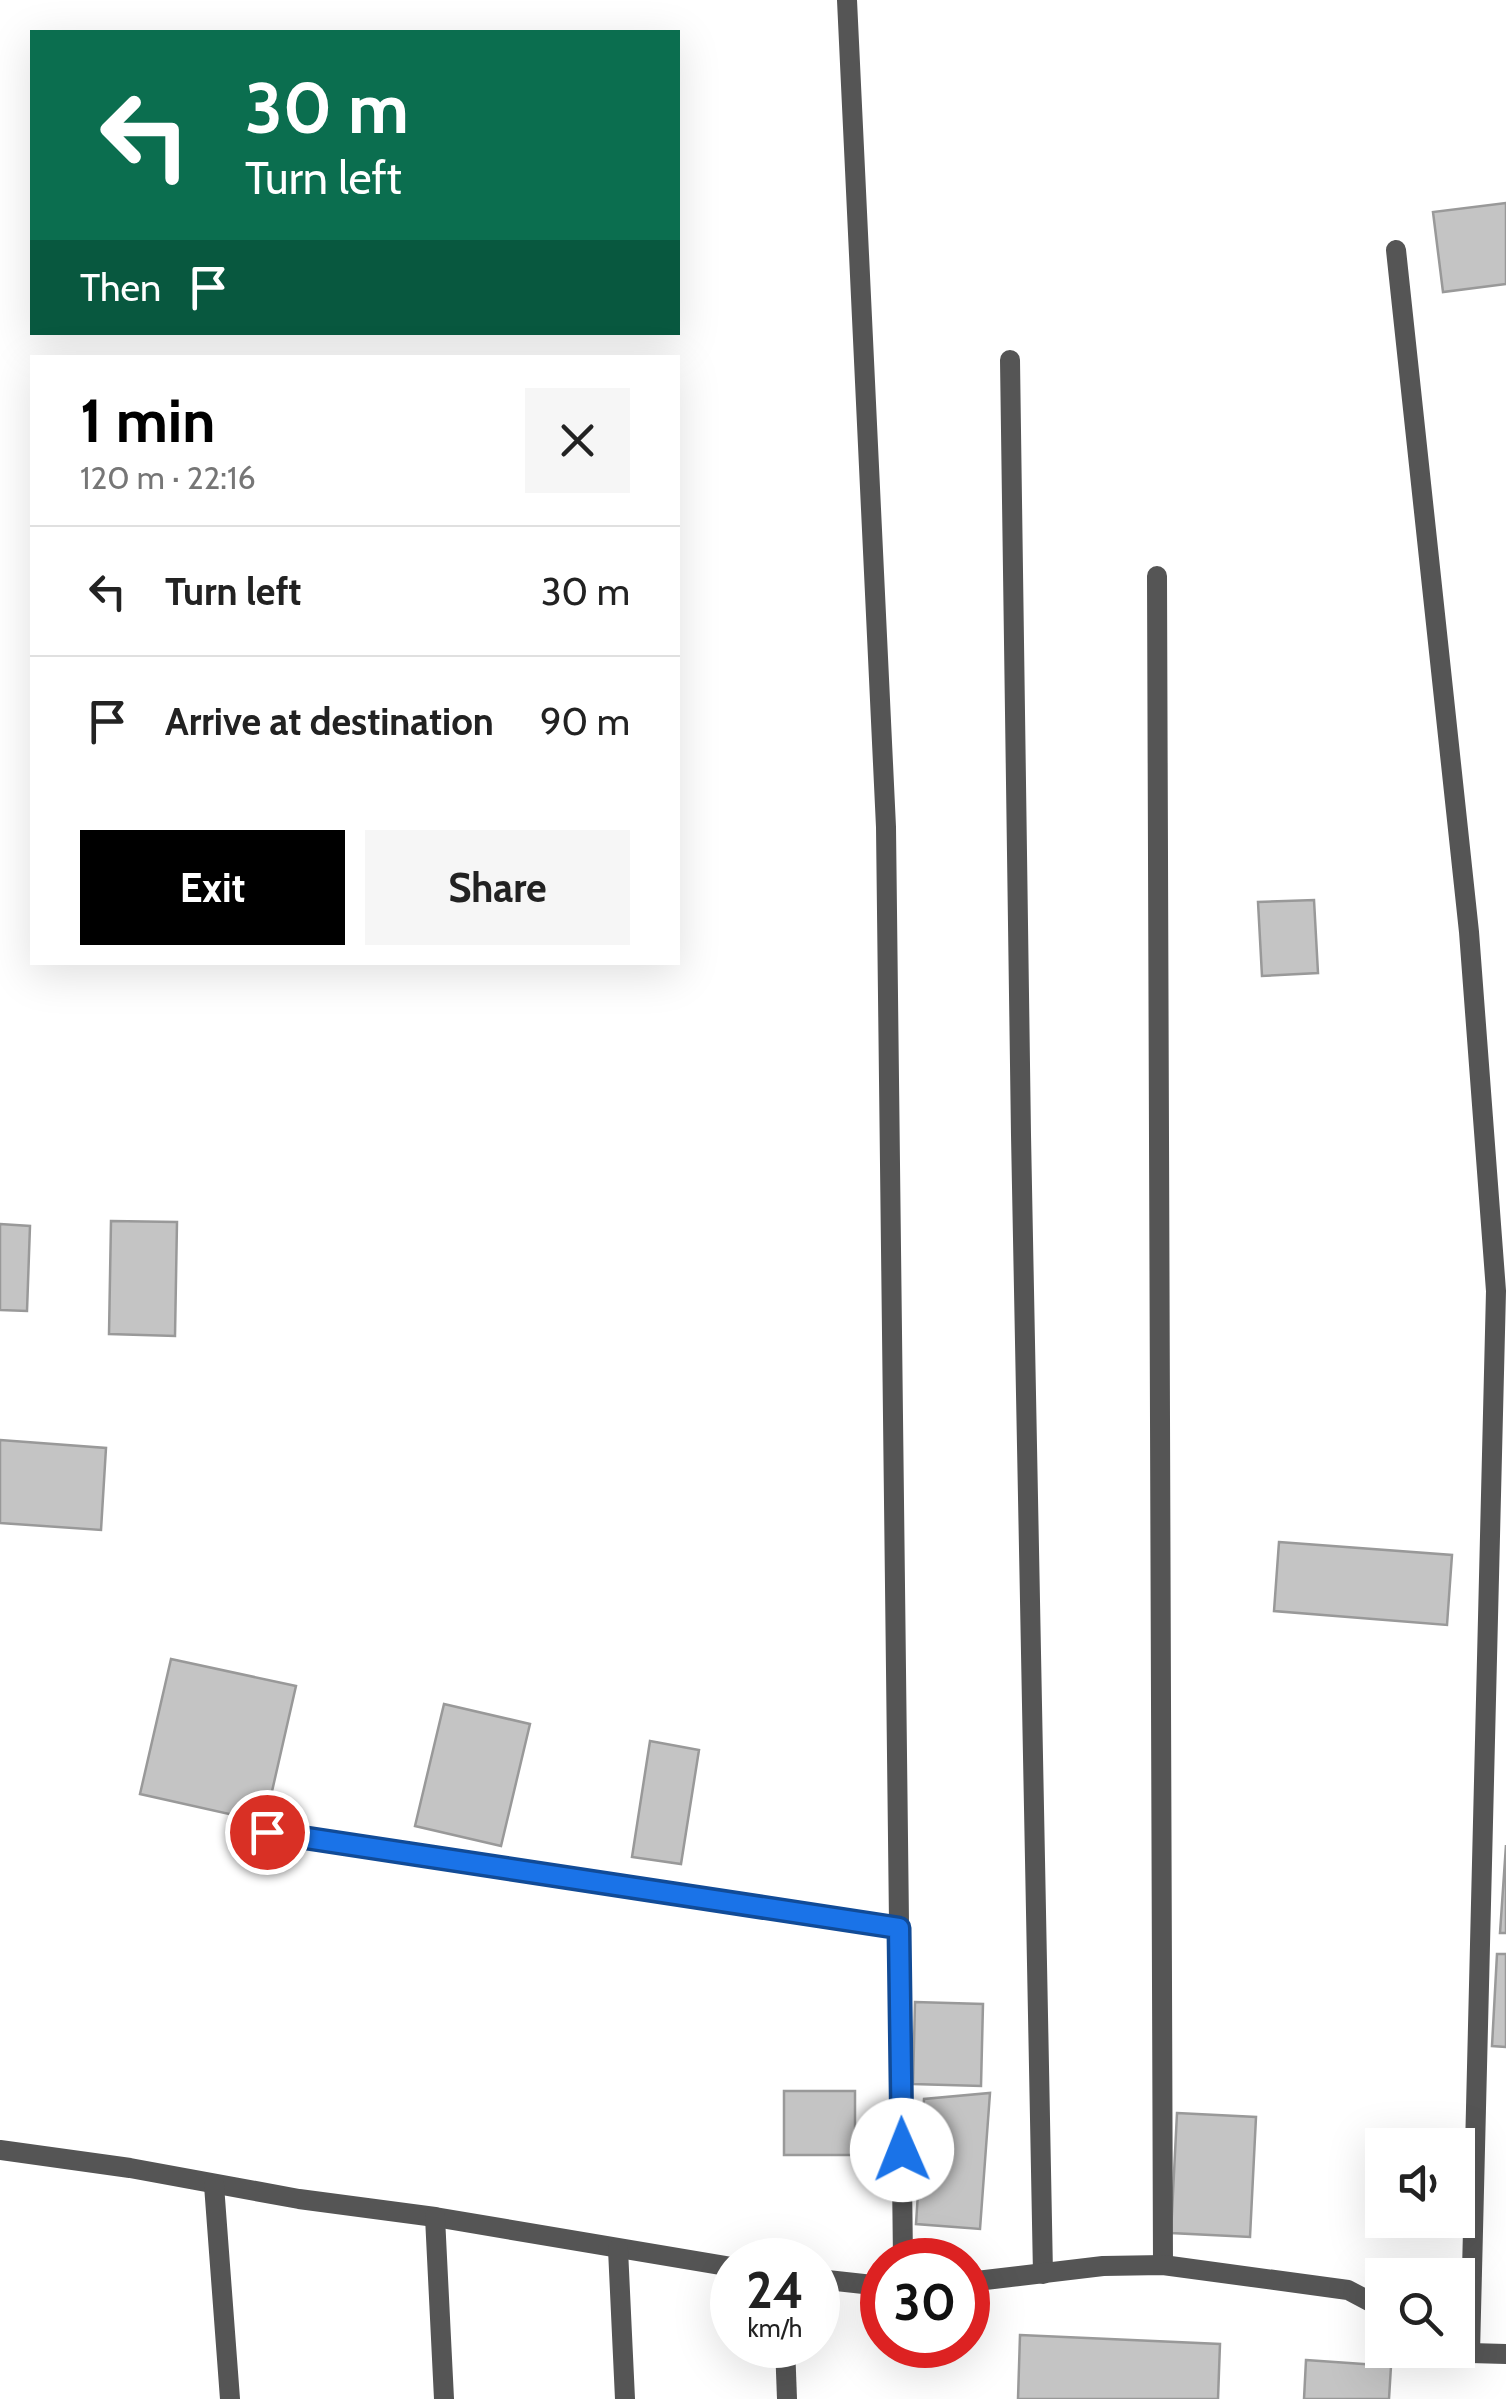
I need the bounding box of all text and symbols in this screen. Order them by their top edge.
text: 30 m [245,65,409,151]
icon: left [80,70,210,200]
text: Turn left [245,151,402,205]
icon: arrive [181,260,236,315]
text: Then [80,264,161,311]
text: 1 min [80,384,215,457]
button: close [525,388,630,493]
text: 120 m · 22:16 [80,458,256,497]
icon: left [80,564,135,619]
text: Turn left [165,568,301,615]
text: 30 m [541,568,630,615]
icon: arrive [80,694,135,749]
text: Arrive at destination [165,698,494,745]
text: 90 m [540,698,630,745]
button: Exit [80,830,345,945]
button: Share [365,830,630,945]
pin [225,1790,310,1875]
icon: arrive [240,1805,295,1860]
position arrow [850,2098,954,2202]
map controls [1365,2128,1475,2368]
button: sound [1365,2128,1475,2238]
speed limit sign: 30 [860,2238,990,2368]
button: search [1365,2258,1475,2368]
text: 24 [746,2260,804,2321]
text: km/h [748,2313,802,2343]

